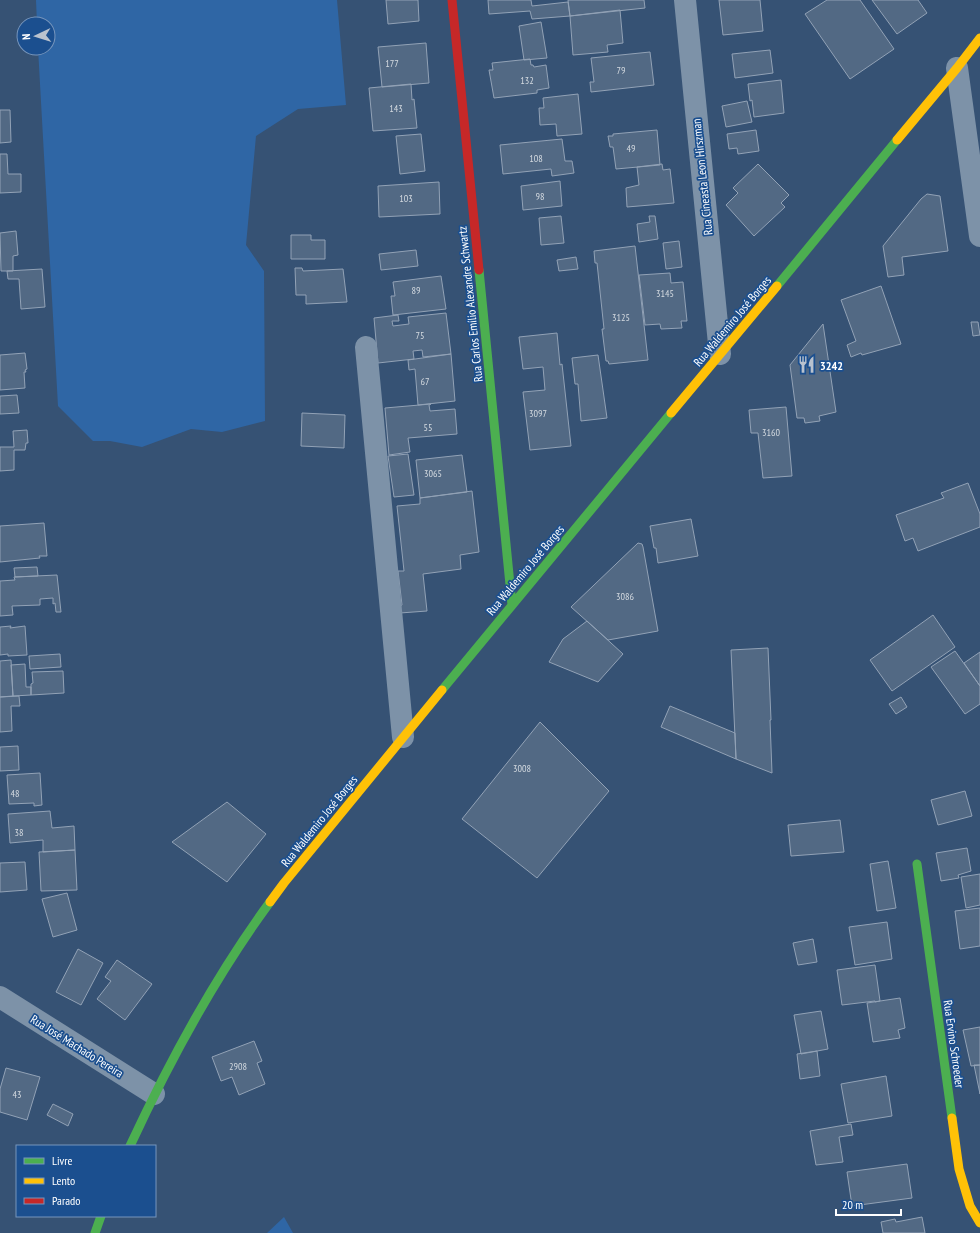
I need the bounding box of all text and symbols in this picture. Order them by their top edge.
north arrow [16,16,56,56]
text: N [19,33,33,40]
house number: 177 [385,57,399,70]
house number: 79 [617,64,626,77]
house number: 132 [520,74,534,87]
house number: 143 [389,102,403,115]
street label: Rua Cineasta Leon Hirszman [688,118,716,236]
house number: 49 [627,142,636,155]
house number: 108 [529,152,543,165]
house number: 98 [536,190,545,203]
house number: 103 [399,192,413,205]
street label: Rua Carlos Emílio Alexandre Schwartz [454,225,486,383]
street label: Rua Waldemiro José Borges [690,273,774,369]
house number: 89 [412,284,421,297]
house number: 3145 [656,287,674,300]
house number: 3125 [612,311,630,324]
house number: 75 [416,329,425,342]
restaurant icon: 3242 [797,355,817,375]
place label: 3242 [820,358,843,373]
house number: 67 [421,375,430,388]
house number: 3097 [529,407,547,420]
house number: 55 [424,421,433,434]
house number: 3160 [762,426,781,439]
house number: 3065 [424,467,442,480]
street label: Rua Waldemiro José Borges [483,522,567,618]
house number: 3086 [616,590,635,603]
house number: 3008 [513,762,531,775]
street label: Rua Waldemiro José Borges [278,772,360,870]
house number: 48 [11,787,20,800]
house number: 38 [15,826,24,839]
street label: Rua Ervino Schroeder [940,999,968,1090]
street label: Rua José Machado Pereira [28,1011,126,1081]
house number: 2908 [229,1060,247,1073]
house number: 43 [13,1088,22,1101]
legend [16,1145,156,1217]
text: Livre [52,1153,73,1168]
text: Lento [52,1173,75,1188]
scale bar [836,1191,901,1217]
text: Parado [52,1193,80,1208]
text: 20 m [842,1197,863,1212]

